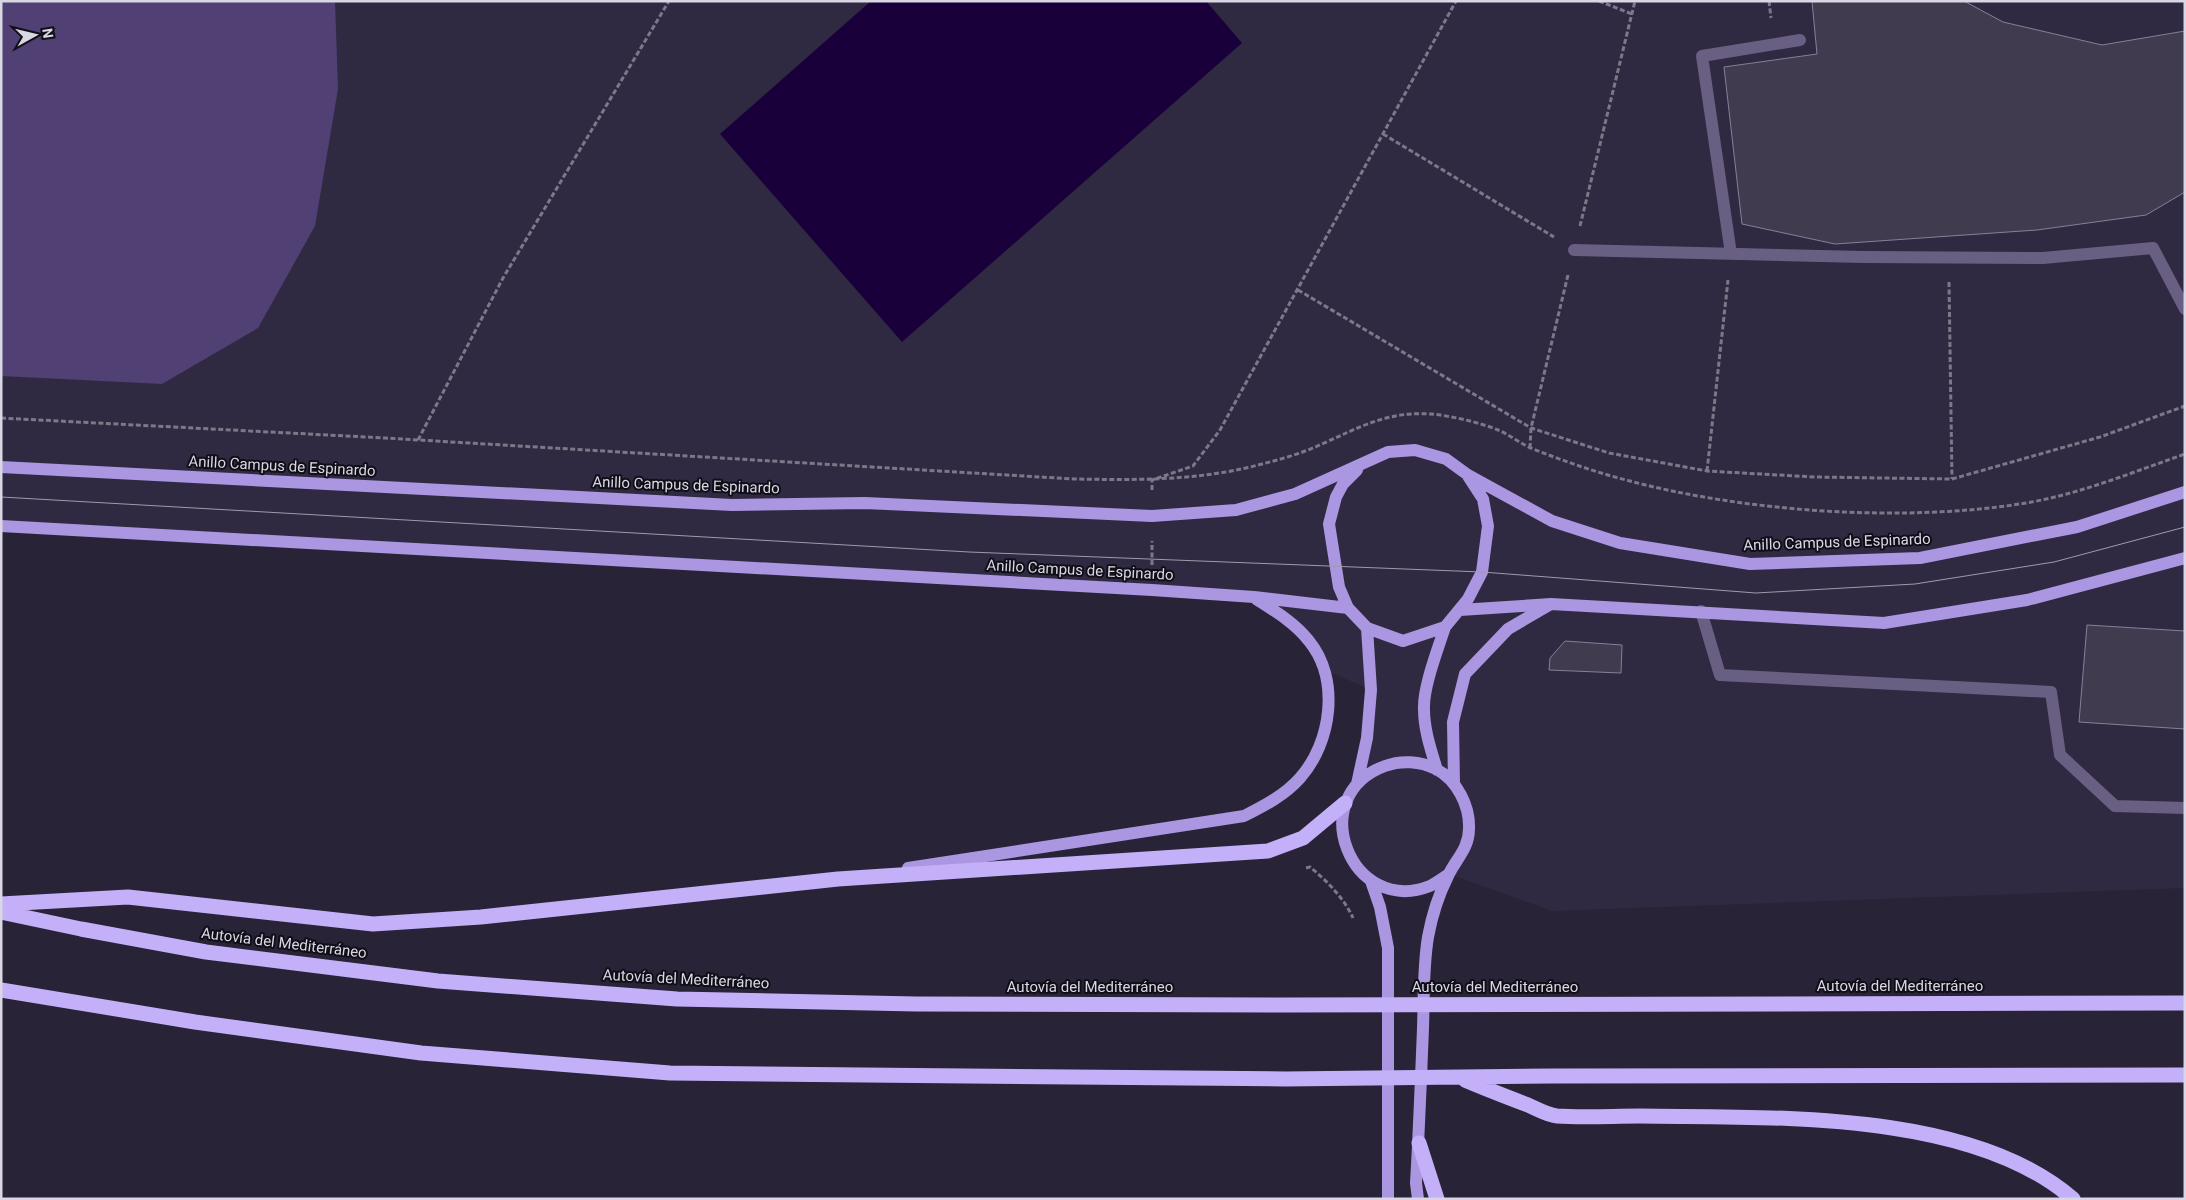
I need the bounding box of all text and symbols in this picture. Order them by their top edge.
north arrow [10,10,60,60]
text: N [39,27,56,39]
street label: Anillo Campus de Espinardo [188,452,376,480]
street label: Anillo Campus de Espinardo [592,473,780,497]
street label: Anillo Campus de Espinardo [1743,530,1931,554]
street label: Anillo Campus de Espinardo [986,556,1174,584]
street label: Autovía del Mediterráneo [200,924,368,962]
street label: Autovía del Mediterráneo [602,966,770,992]
street label: Autovía del Mediterráneo [1817,977,1983,995]
street label: Autovía del Mediterráneo [1007,978,1173,996]
street label: Autovía del Mediterráneo [1412,978,1578,996]

